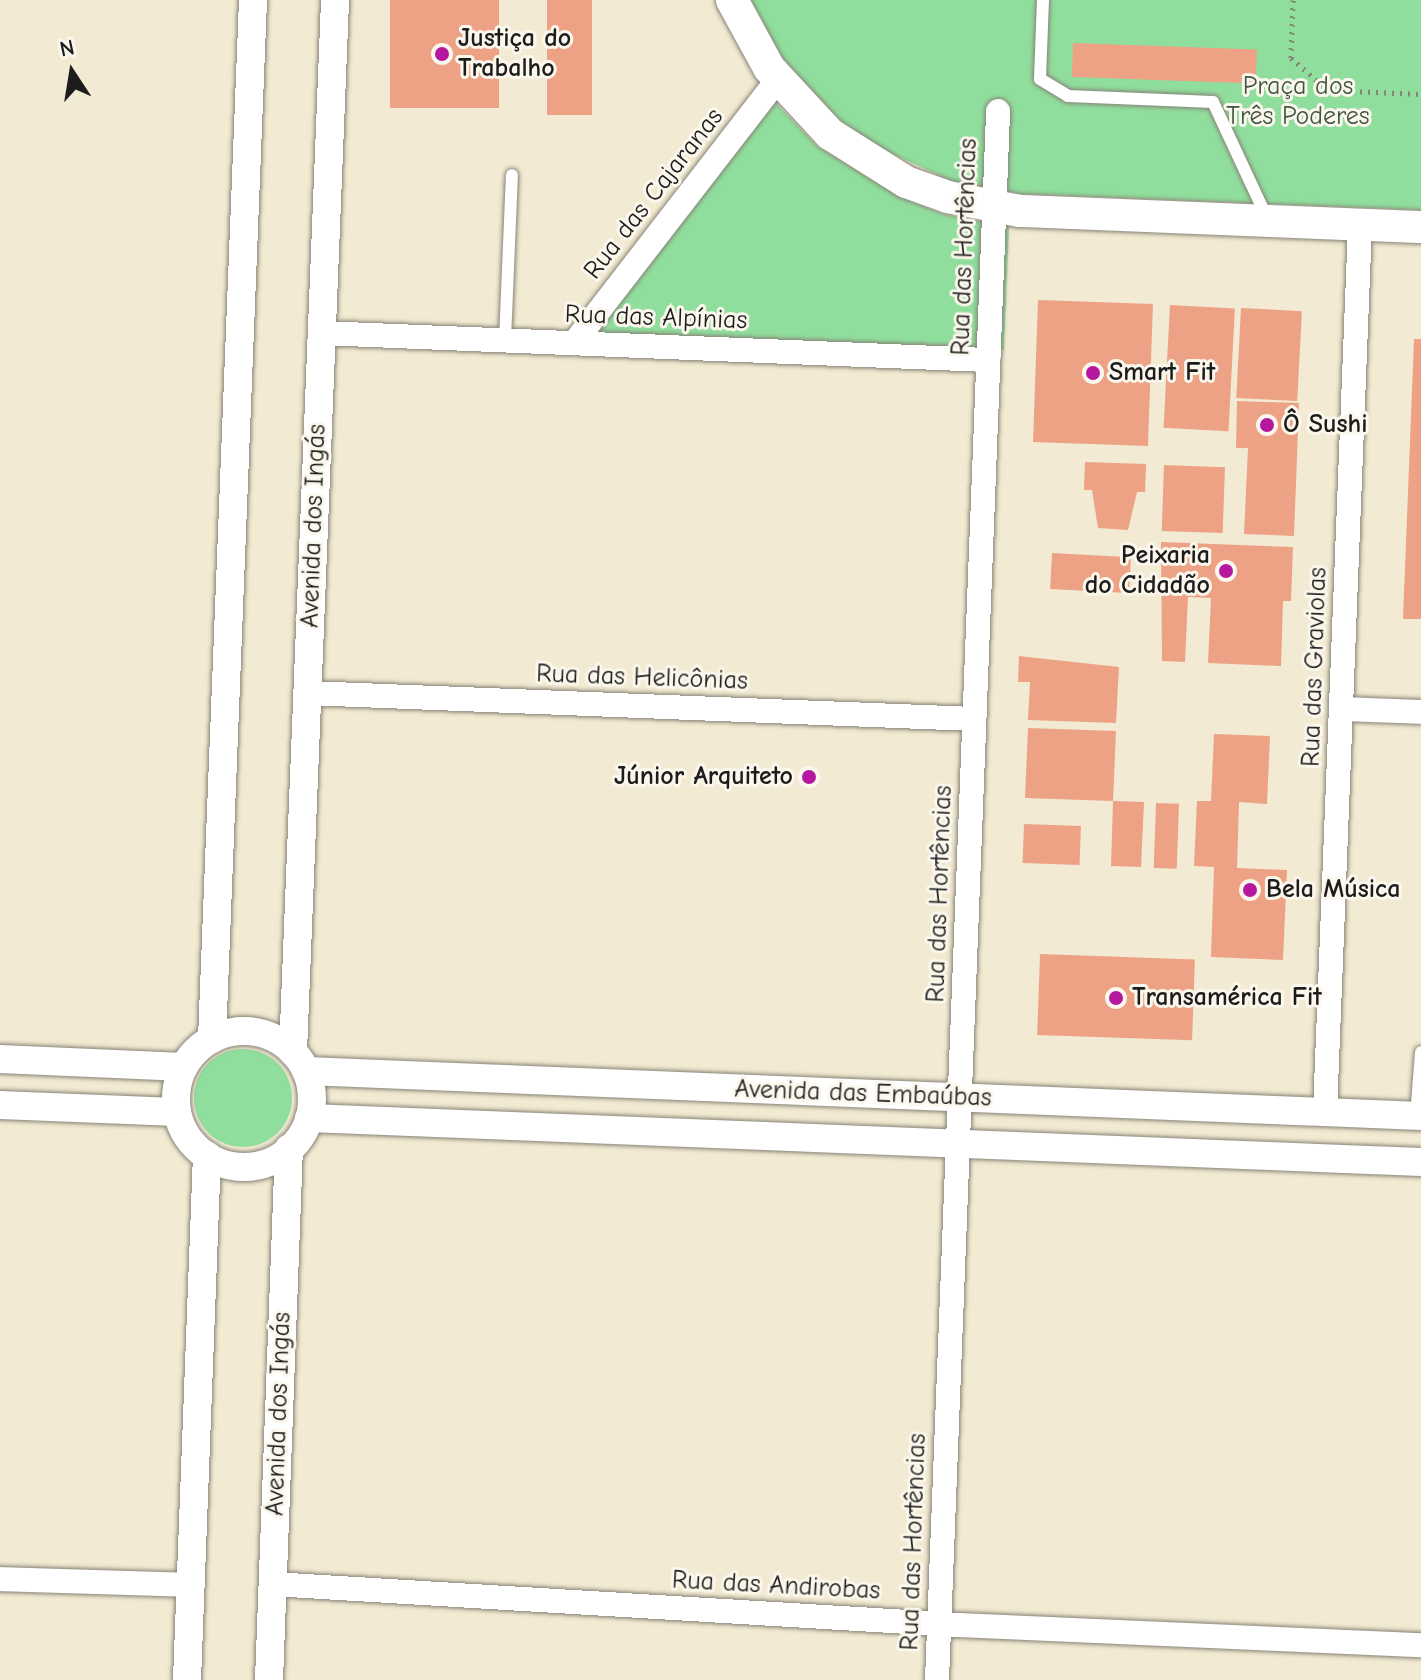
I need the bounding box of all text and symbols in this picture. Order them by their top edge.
place label: Justiça do Trabalho [458,23,571,84]
north arrow [32,32,112,112]
text: N [57,34,77,63]
marker: Justiça do Trabalho [433,45,451,63]
park label: Praça dos Três Poderes [1226,71,1370,132]
street label: Rua das Cajaranas [578,102,730,286]
street label: Rua das Hortências [946,138,984,356]
street label: Rua das Alpínias [564,299,748,337]
place label: Smart Fit [1109,357,1215,389]
marker: Smart Fit [1084,364,1102,382]
place label: Ô Sushi [1283,409,1368,441]
marker: Ô Sushi [1258,416,1276,434]
street label: Avenida dos Ingás [295,423,333,629]
place label: Peixaria do Cidadão [1085,540,1210,602]
marker: Peixaria do Cidadão [1217,562,1235,580]
street label: Rua das Graviolas [1296,567,1334,767]
street label: Rua das Helicônias [536,659,748,697]
place label: Júnior Arquiteto [614,761,793,793]
marker: Júnior Arquiteto [800,768,818,786]
street label: Rua das Hortências [921,785,959,1003]
place label: Bela Música [1266,874,1400,906]
marker: Bela Música [1241,881,1259,899]
place label: Transamérica Fit [1132,982,1322,1014]
marker: Transamérica Fit [1107,989,1125,1007]
street label: Avenida das Embaúbas [734,1074,992,1114]
street label: Avenida dos Ingás [260,1311,298,1517]
street label: Rua das Hortências [895,1433,933,1651]
street label: Rua das Andirobas [671,1565,881,1607]

